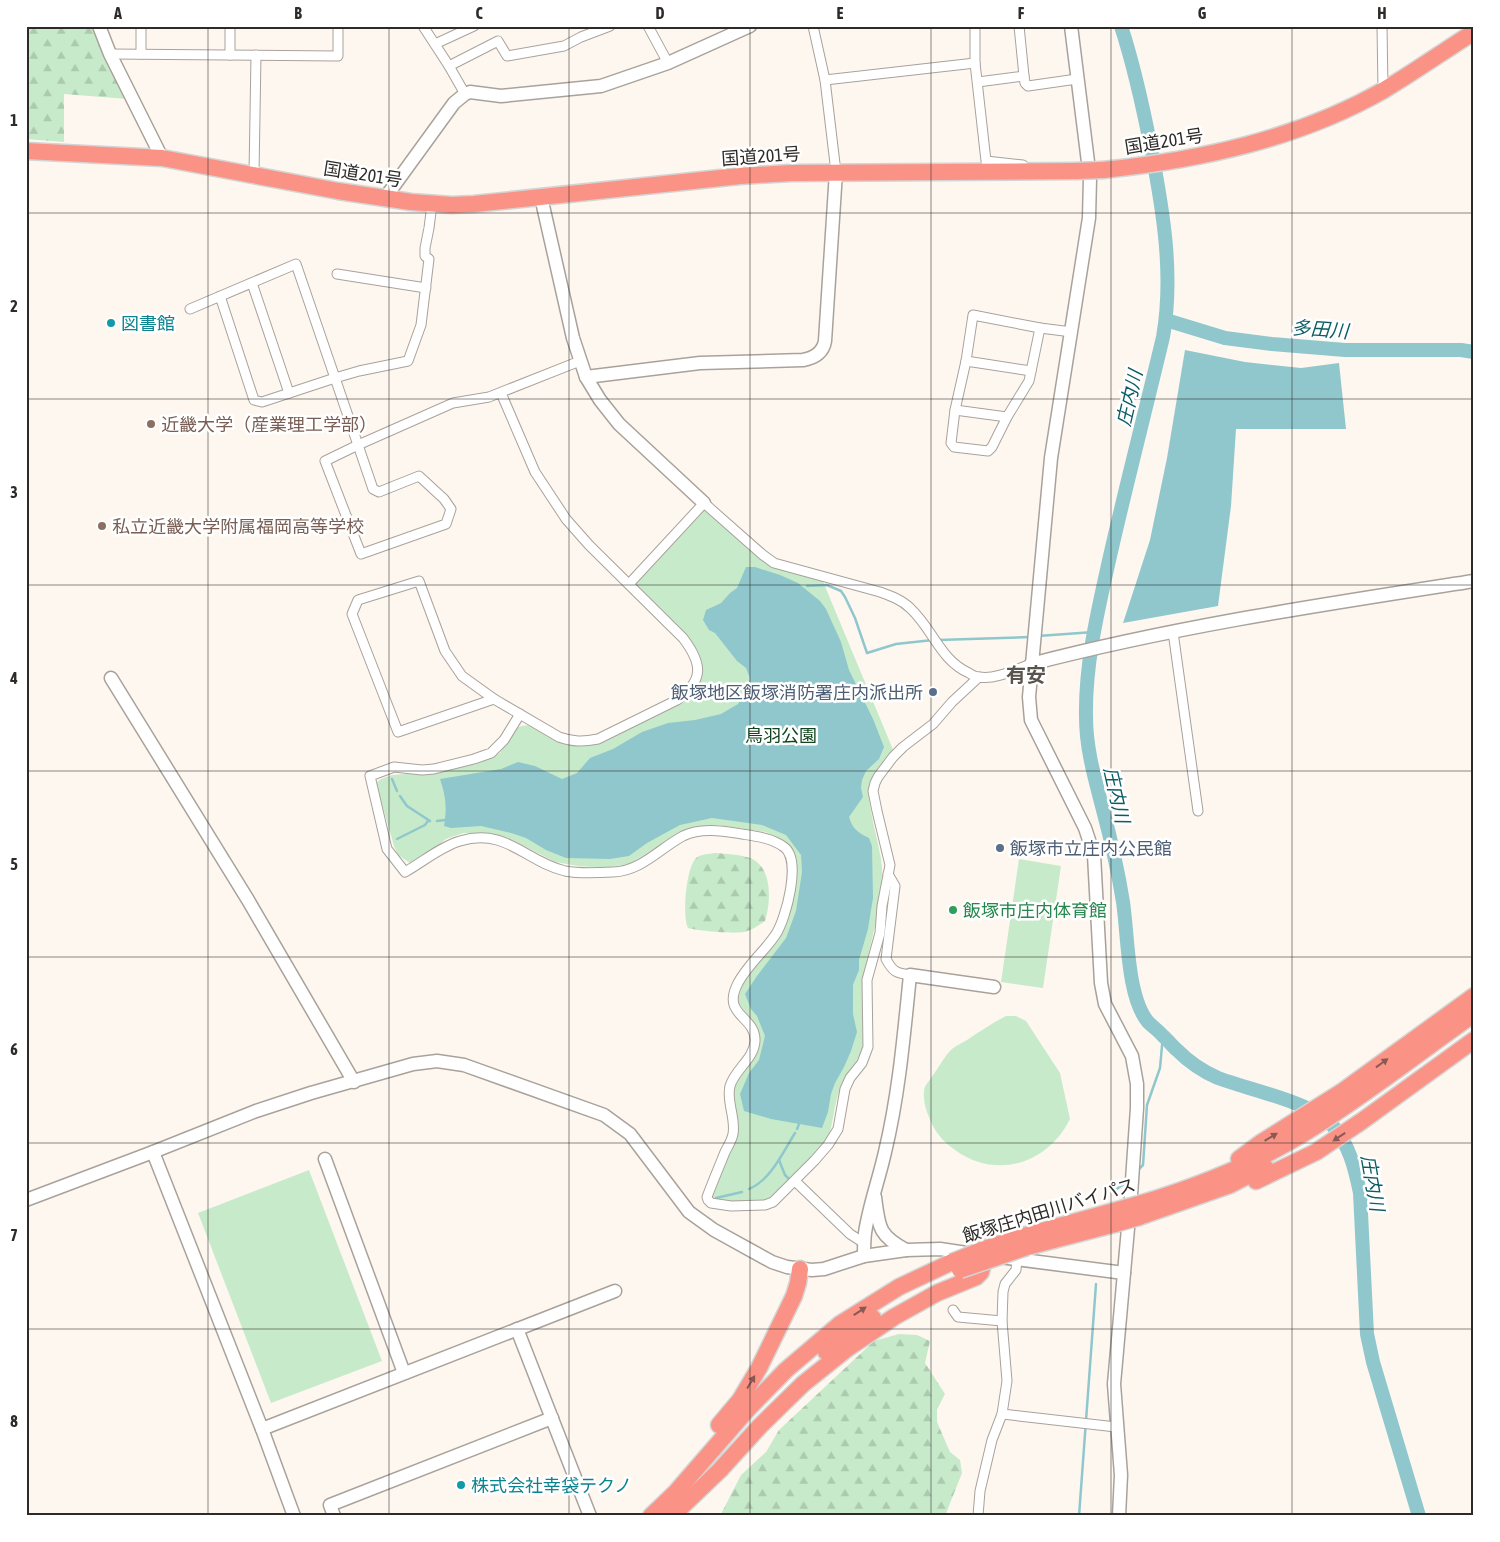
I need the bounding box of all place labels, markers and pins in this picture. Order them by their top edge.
place label: 図書館 [121,313,175,334]
marker: 図書館 [105,317,117,329]
place label: 近畿大学（産業理工学部） [161,414,377,435]
marker: 近畿大学（産業理工学部） [145,418,157,430]
place label: 私立近畿大学附属福岡高等学校 [112,516,364,537]
marker: 私立近畿大学附属福岡高等学校 [96,520,108,532]
place label: 飯塚地区飯塚消防署庄内派出所 [671,682,923,703]
marker: 飯塚地区飯塚消防署庄内派出所 [927,686,939,698]
place label: 飯塚市立庄内公民館 [1010,838,1172,859]
marker: 飯塚市立庄内公民館 [994,842,1006,854]
place label: 飯塚市庄内体育館 [963,900,1107,921]
marker: 飯塚市庄内体育館 [947,904,959,916]
place label: 株式会社幸袋テクノ [471,1475,632,1496]
marker: 株式会社幸袋テクノ [455,1479,467,1491]

